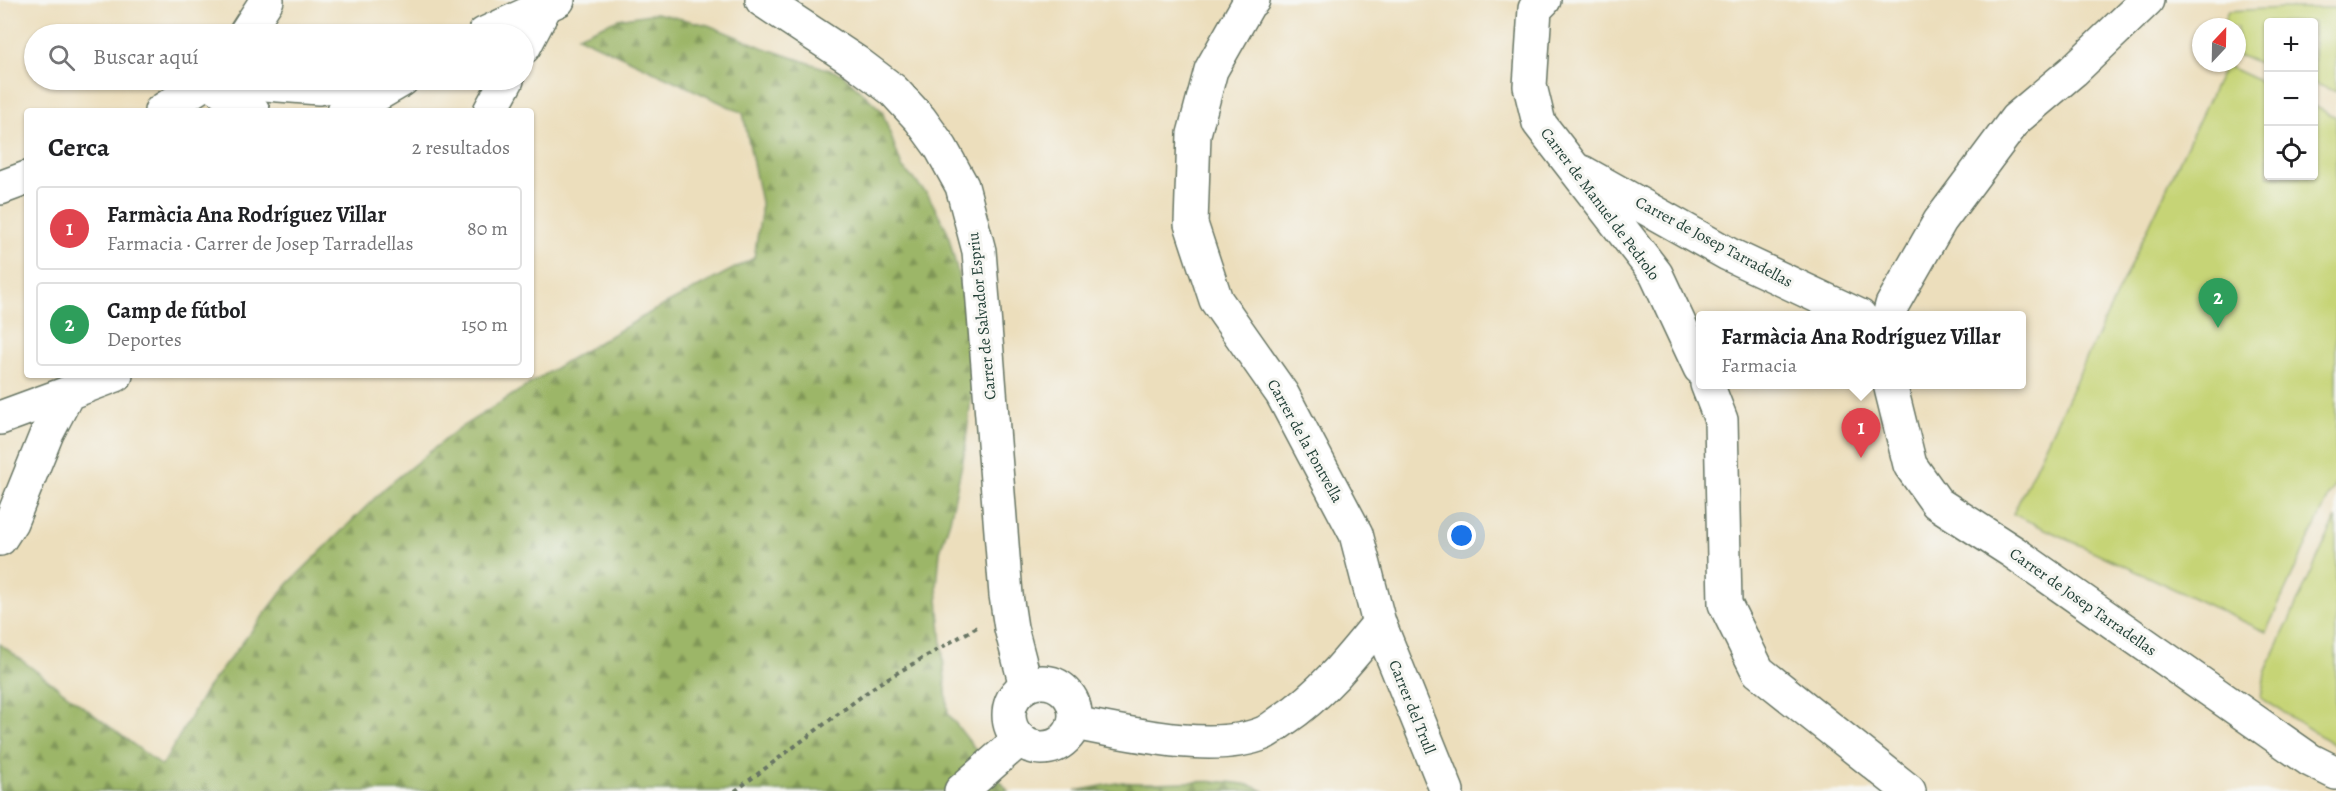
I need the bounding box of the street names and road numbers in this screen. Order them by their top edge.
street label: Carrer de Manuel de Pedrolo [1535,123,1665,285]
street label: Carrer de Josep Tarradellas [1632,191,1796,293]
street label: Carrer de Salvador Espriu [962,231,1002,401]
street label: Carrer de la Fontvella [1262,375,1348,507]
street label: Carrer de Josep Tarradellas [2005,543,2161,661]
street label: Carrer del Trull [1383,657,1441,757]

